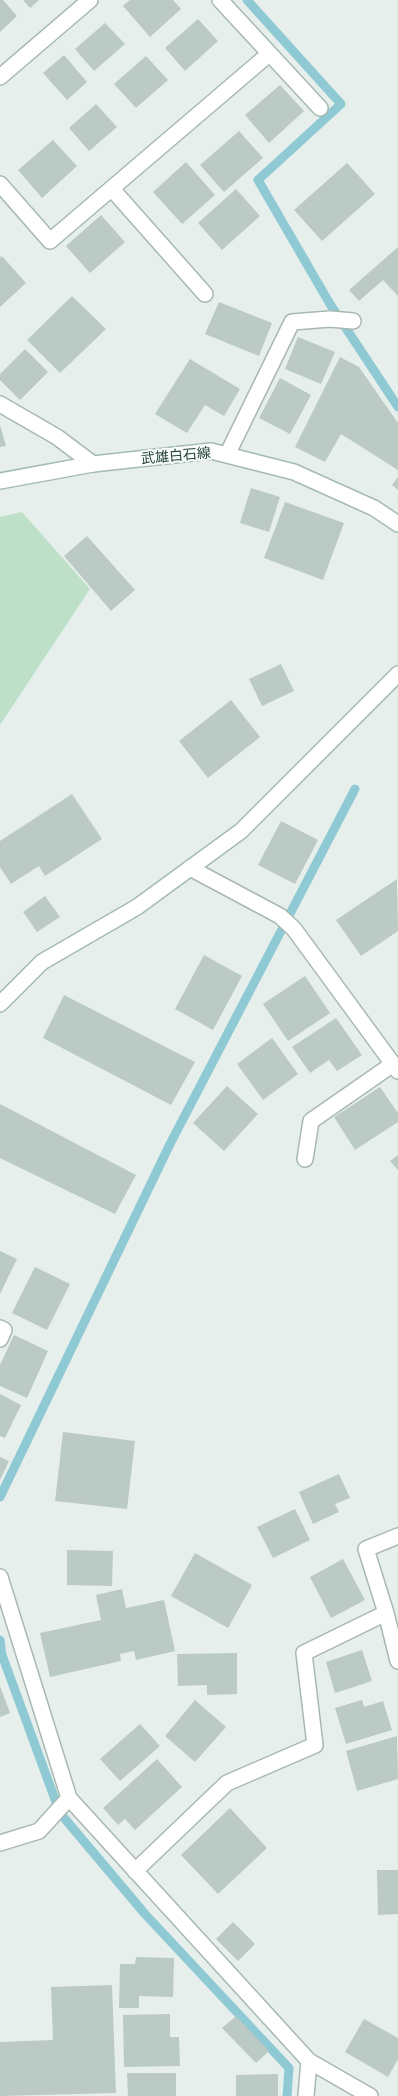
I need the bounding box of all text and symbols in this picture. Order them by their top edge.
street label: 武雄白石線 [140,445,212,467]

